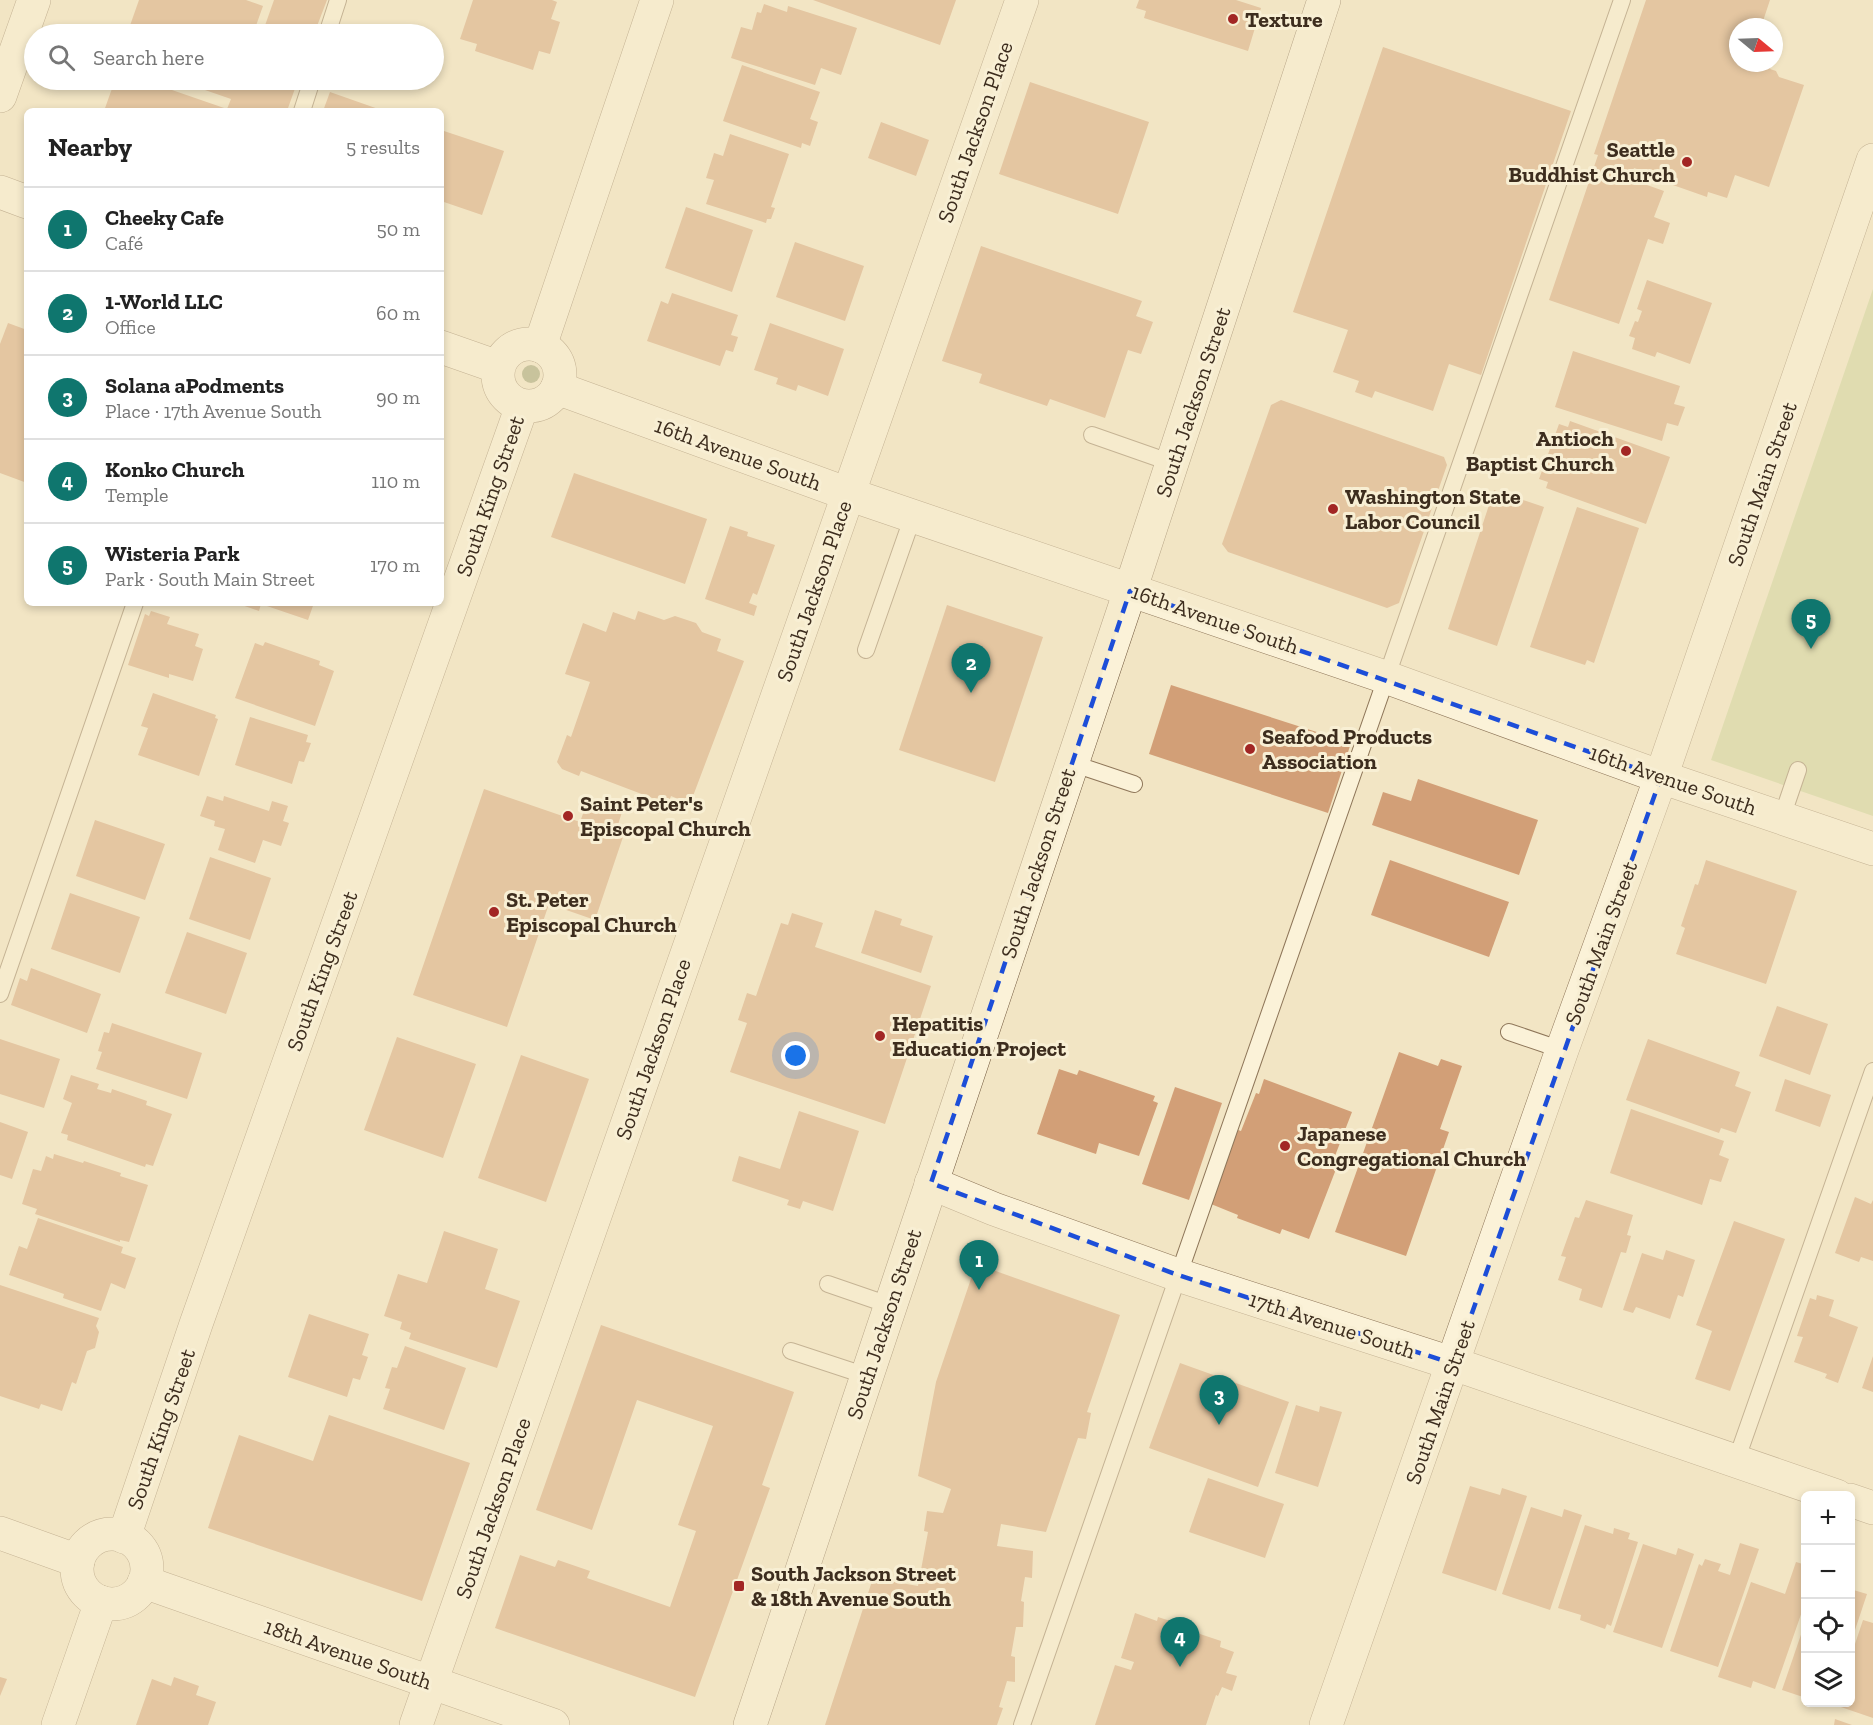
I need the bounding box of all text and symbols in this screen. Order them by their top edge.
place label: Texture [1245,6,1323,33]
marker: Texture [1226,12,1240,26]
north arrow [1729,18,1783,72]
search box [24,24,444,90]
street label: South Jackson Place [931,38,1019,226]
icon: search [45,41,78,74]
text: Search here [93,44,204,71]
text: Nearby [48,131,132,163]
text: 5 results [346,135,420,159]
place label: Seattle Buddhist Church [1508,136,1675,188]
marker: Seattle Buddhist Church [1680,155,1694,169]
text: Cheeky Cafe [105,204,224,231]
text: 1 [63,217,72,241]
text: 50 m [376,217,420,241]
text: Café [105,231,143,255]
text: 1-World LLC [105,288,223,315]
text: 2 [62,301,73,325]
text: 60 m [376,301,420,325]
street label: South Jackson Street [1150,303,1237,500]
text: Office [105,315,156,339]
text: Solana aPodments [105,372,284,399]
text: 3 [62,385,73,409]
text: 90 m [376,385,420,409]
street label: South Main Street [1721,397,1803,570]
text: Place · 17th Avenue South [105,399,321,423]
street label: South King Street [450,411,530,580]
street label: 16th Avenue South [651,411,826,497]
place label: Antioch Baptist Church [1466,425,1614,477]
marker: Antioch Baptist Church [1619,444,1633,458]
text: Konko Church [105,456,245,483]
text: 4 [62,469,73,493]
text: 110 m [371,469,420,493]
text: Temple [105,483,169,507]
place label: Washington State Labor Council [1345,483,1521,535]
street label: South Jackson Place [770,497,858,685]
marker: Washington State Labor Council [1326,502,1340,516]
text: Wisteria Park [105,540,240,567]
text: 5 [62,553,73,577]
text: 170 m [370,553,420,577]
text: Park · South Main Street [105,567,315,591]
street label: 16th Avenue South [1128,578,1303,661]
pin: 5 [1792,600,1830,649]
pin: 2 [952,644,990,693]
place label: Seafood Products Association [1262,723,1432,775]
street label: 16th Avenue South [1586,739,1761,822]
marker: Seafood Products Association [1243,742,1257,756]
street label: South Jackson Street [995,764,1082,961]
place label: Saint Peter's Episcopal Church [580,790,751,842]
marker: Saint Peter's Episcopal Church [561,809,575,823]
street label: South Main Street [1559,857,1643,1029]
street label: South King Street [280,886,364,1055]
place label: St. Peter Episcopal Church [506,886,677,938]
marker: St. Peter Episcopal Church [487,905,501,919]
street label: South Jackson Place [609,955,697,1143]
place label: Hepatitis Education Project [892,1010,1066,1062]
marker: Hepatitis Education Project [873,1029,887,1043]
your location [781,1041,810,1070]
place label: Japanese Congregational Church [1297,1120,1526,1172]
marker: Japanese Congregational Church [1278,1139,1292,1153]
street label: South Jackson Street [841,1225,928,1422]
pin: 1 [960,1240,998,1290]
street label: 17th Avenue South [1245,1285,1419,1365]
street label: South Main Street [1399,1315,1481,1488]
street label: South King Street [121,1344,201,1513]
pin: 3 [1200,1376,1238,1425]
street label: South Jackson Place [449,1414,537,1602]
map controls [1801,1491,1855,1707]
button: + [1801,1491,1855,1545]
button: − [1801,1545,1855,1599]
place label: South Jackson Street & 18th Avenue South [751,1560,956,1612]
marker: South Jackson Street & 18th Avenue South [732,1579,746,1593]
button: locate [1801,1599,1855,1653]
street label: 18th Avenue South [261,1613,436,1696]
pin: 4 [1160,1618,1200,1667]
button: layers [1801,1653,1855,1707]

